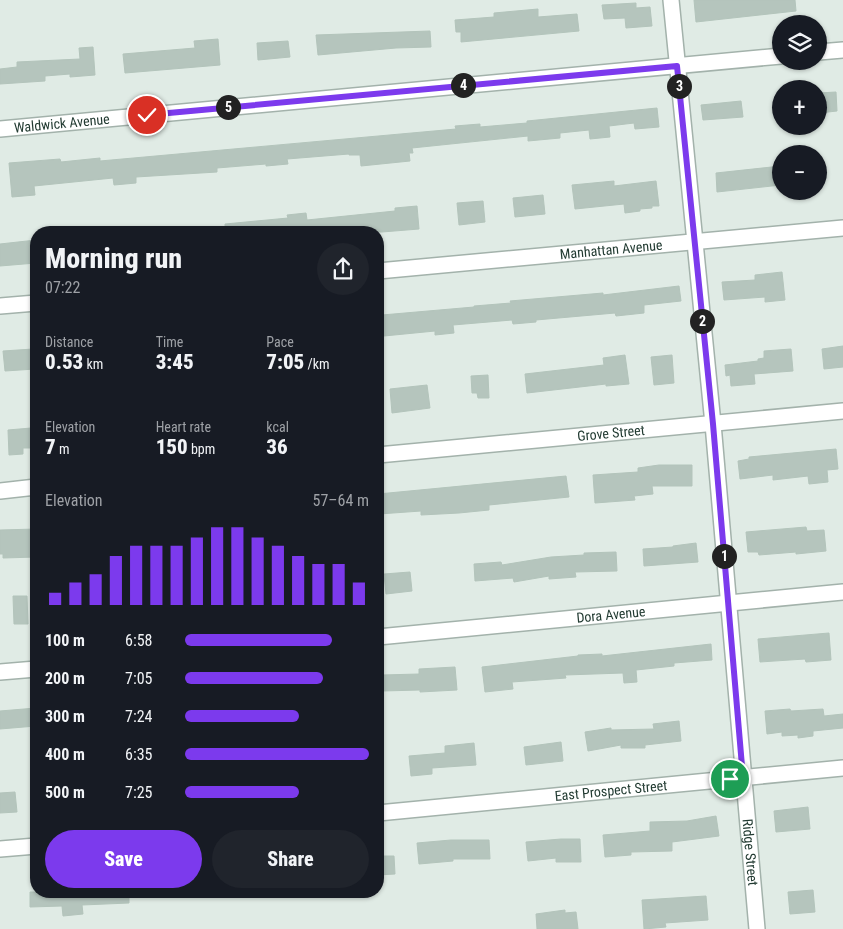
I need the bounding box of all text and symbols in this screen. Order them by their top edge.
map controls [772,15,827,200]
button: layers [772,15,827,70]
pin: 4 [450,72,476,98]
pin: 3 [666,74,692,98]
text: 4 [460,77,467,93]
text: 3 [676,78,683,94]
button: + [772,80,827,135]
pin [126,94,168,136]
pin: 5 [216,94,240,120]
text: 5 [225,99,232,115]
icon: check [133,101,161,129]
street label: Waldwick Avenue [13,111,111,136]
button: − [772,145,827,200]
street label: Manhattan Avenue [559,237,663,262]
text: Morning run [45,242,182,275]
button: share [317,243,369,295]
text: 07:22 [45,278,80,297]
pin: 2 [690,308,714,334]
text: 2 [699,313,706,329]
text: Distance [45,334,93,350]
text: Time [156,334,183,350]
text: Pace [266,334,294,350]
text: 0.53 [45,350,83,374]
text: 3:45 [156,350,194,374]
text: 7:05 [266,350,304,374]
text: km [83,356,103,372]
text: /km [304,356,330,372]
text: Elevation [45,419,95,435]
text: Heart rate [156,419,211,435]
text: kcal [266,419,289,435]
street label: Grove Street [576,422,646,444]
text: 7 [45,435,56,459]
text: 150 [156,435,188,459]
text: 36 [266,435,288,459]
text: m [56,441,69,457]
text: bpm [188,441,215,457]
text: Elevation [45,491,103,510]
text: 57–64 m [313,491,369,510]
pin: 1 [712,544,736,568]
text: 1 [721,548,728,564]
street label: Dora Avenue [576,603,647,626]
text: 100 m [45,631,85,650]
text: 6:58 [125,631,152,650]
text: 200 m [45,669,85,688]
text: 7:05 [125,669,152,688]
text: 300 m [45,707,85,726]
text: 7:24 [125,707,152,726]
text: 400 m [45,745,85,764]
text: 6:35 [125,745,152,764]
pin [709,758,751,800]
icon: arrive [716,765,744,793]
street label: East Prospect Street [554,777,668,804]
text: 500 m [45,783,85,802]
text: 7:25 [125,783,152,802]
street label: Ridge Street [739,818,761,886]
button: Save [45,830,202,888]
button: Share [212,830,369,888]

